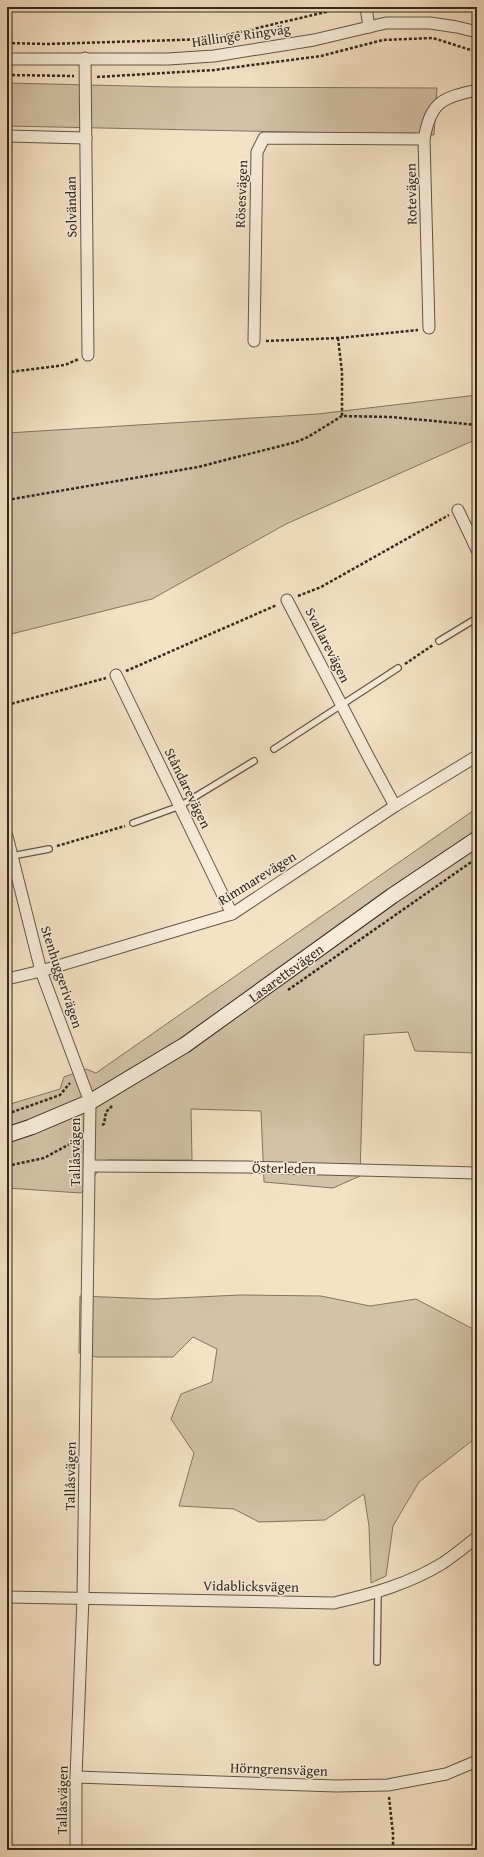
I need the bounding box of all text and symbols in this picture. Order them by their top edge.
street label: Hällinge Ringväg [190,18,292,52]
street label: Rösesvägen [230,160,252,228]
street label: Rotevägen [400,163,422,225]
street label: Solvändan [60,176,82,238]
street label: Svallarevägen [301,604,356,686]
street label: Ståndarevägen [160,744,216,832]
street label: Rimmarevägen [214,846,300,910]
street label: Stenhuggerivägen [36,923,88,1031]
street label: Lasarettsvägen [244,939,328,1007]
street label: Tallåsvägen [65,1117,85,1186]
street label: Österleden [252,1157,316,1179]
street label: Tallåsvägen [59,1441,81,1511]
street label: Vidablicksvägen [203,1575,299,1597]
street label: Hörngrensvägen [230,1757,328,1781]
street label: Tallåsvägen [51,1765,73,1835]

